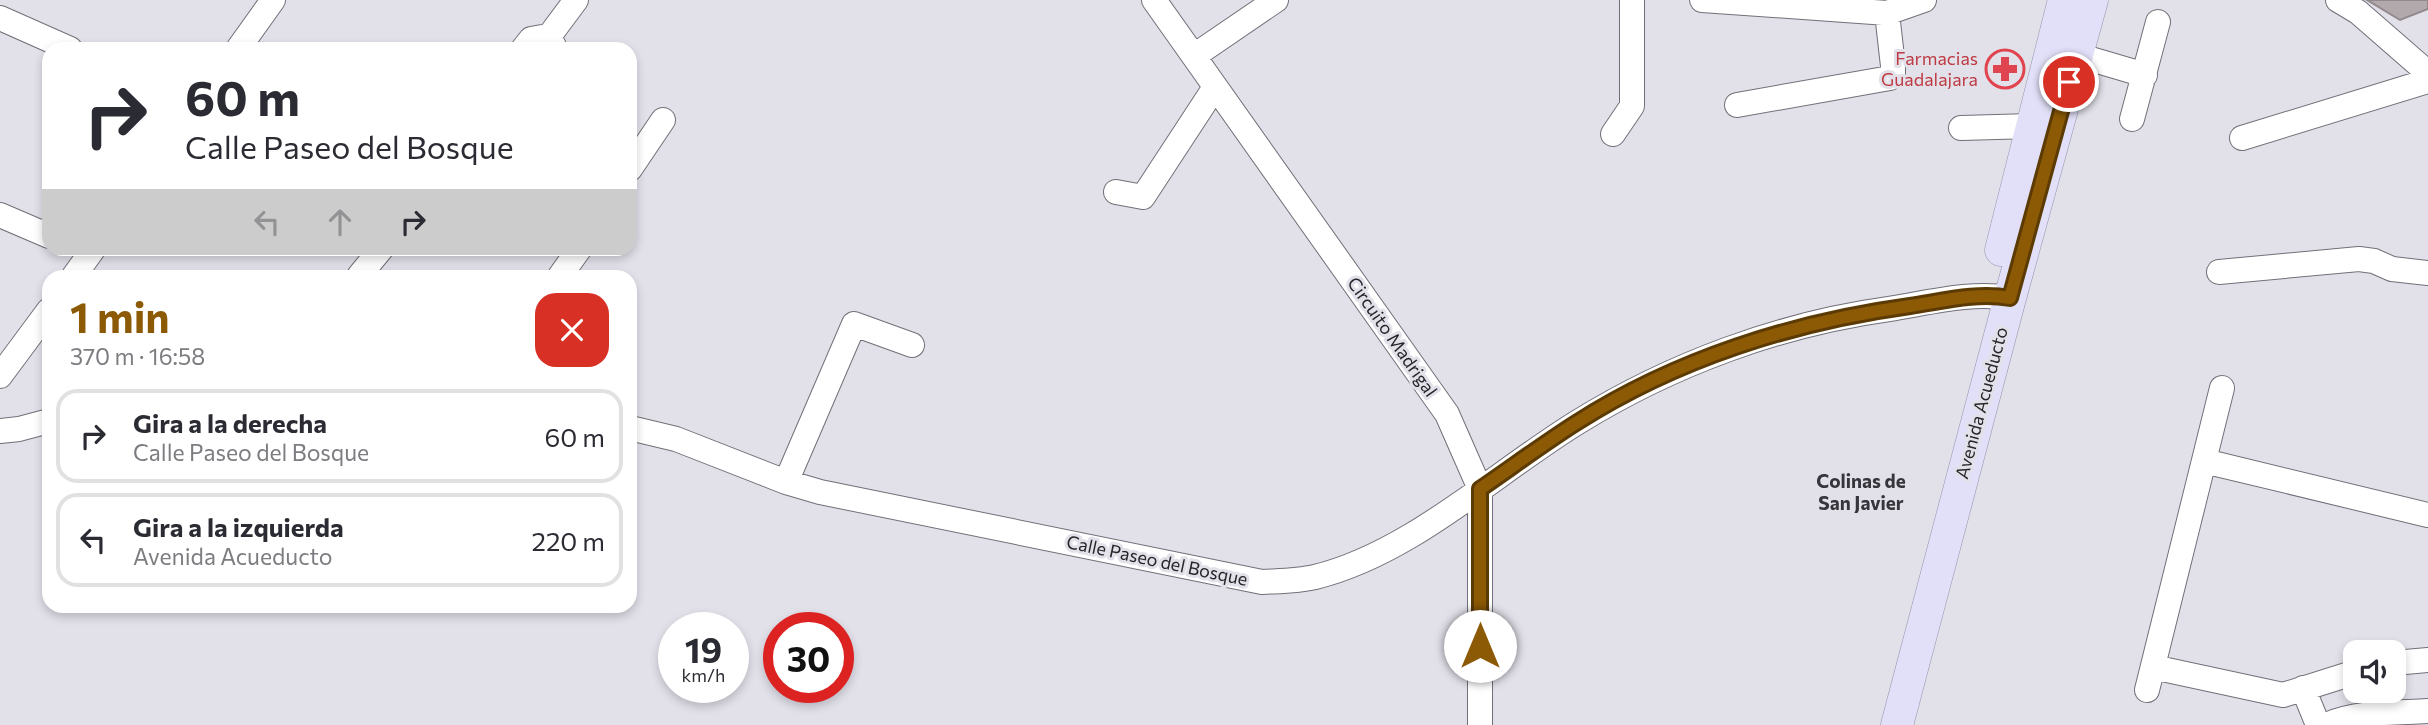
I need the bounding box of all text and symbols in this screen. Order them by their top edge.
place label: Farmacias Guadalajara [1881,47,1978,90]
pharmacy icon: Farmacias Guadalajara [1984,48,2026,90]
pin [2039,52,2099,112]
icon: arrive [2050,63,2088,101]
text: 60 m [185,66,300,126]
icon: right [70,70,161,161]
text: Calle Paseo del Bosque [185,126,514,166]
icon: left [248,203,286,241]
icon: ahead [321,203,359,241]
icon: right [394,203,432,241]
street label: Circuito Madrigal [1343,272,1442,401]
text: 1 min [70,290,170,342]
button: close [535,293,609,367]
street label: Avenida Acueducto [1950,324,2012,481]
text: 370 m · 16:58 [70,342,205,370]
text: Gira a la derecha [133,407,327,438]
icon: right [74,417,112,455]
text: 60 m [545,421,605,452]
text: Calle Paseo del Bosque [133,438,369,466]
district label: Colinas de San Javier [1816,469,1906,514]
text: Gira a la izquierda [133,511,344,542]
icon: left [74,521,112,559]
text: 220 m [532,525,605,556]
street label: Calle Paseo del Bosque [1065,530,1250,590]
text: Avenida Acueducto [133,542,333,570]
position arrow [1443,609,1517,683]
speed limit sign: 30 [763,612,854,703]
text: 19 [685,627,722,670]
map controls [2343,640,2406,703]
button: sound [2343,640,2406,703]
text: km/h [682,664,725,686]

